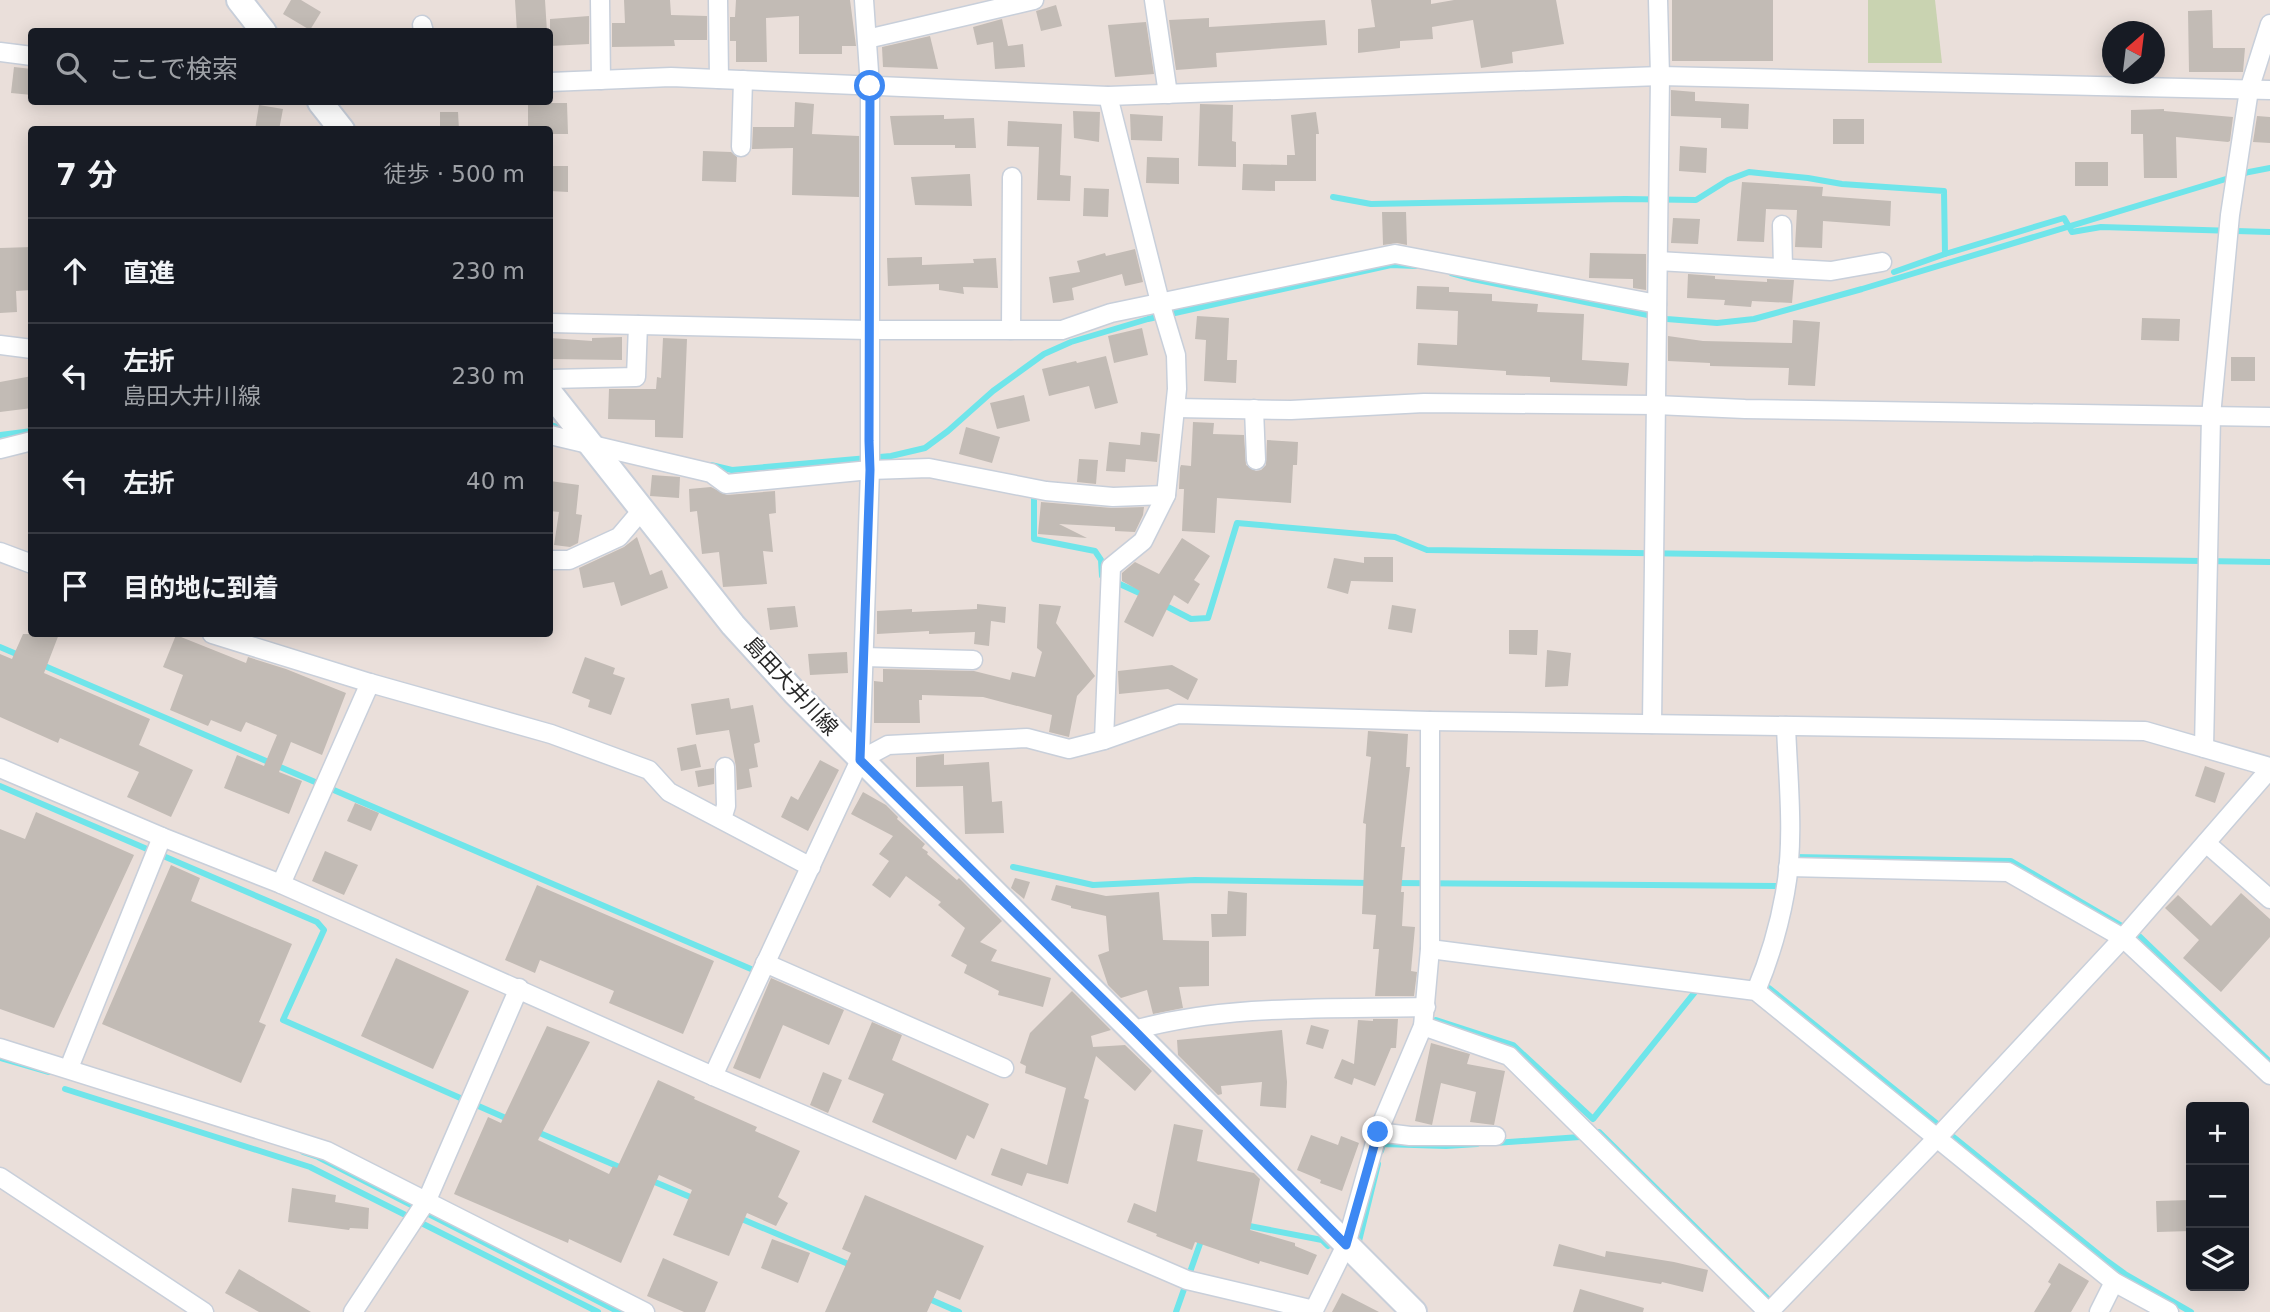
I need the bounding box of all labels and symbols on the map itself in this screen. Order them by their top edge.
north arrow [2102,21,2165,84]
route start [854,70,885,101]
street label: 島田大井川線 [739,632,843,740]
route end [1362,1116,1393,1147]

